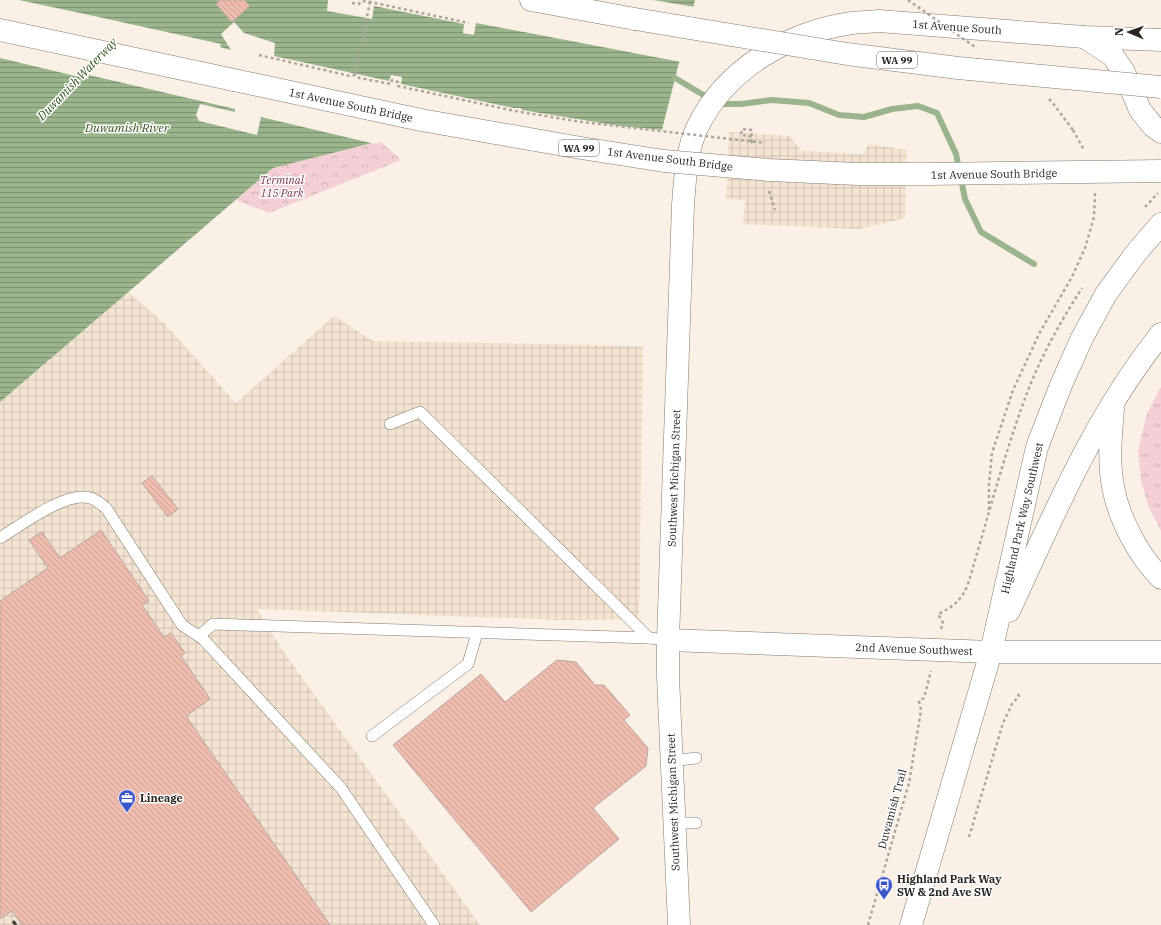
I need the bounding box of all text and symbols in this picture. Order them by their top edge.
north arrow [1109,12,1149,52]
street label: 1st Avenue South [912,17,1002,37]
text: N [1112,27,1126,36]
water label: Duwamish Waterway [33,34,121,124]
road number: WA 99 [877,52,917,68]
street label: 1st Avenue South Bridge [288,85,414,125]
water label: Duwamish River [84,120,170,135]
road number: WA 99 [559,140,599,156]
street label: 1st Avenue South Bridge [606,144,734,174]
street label: 1st Avenue South Bridge [931,166,1057,182]
park label: Terminal 115 Park [260,173,305,200]
street label: Southwest Michigan Street [665,409,683,547]
street label: Highland Park Way Southwest [998,441,1046,595]
street label: 2nd Avenue Southwest [855,640,973,658]
street label: Southwest Michigan Street [664,733,682,871]
street label: Duwamish Trail [875,767,909,851]
office icon: Lineage [117,788,137,813]
place label: Lineage [140,791,183,805]
place label: Highland Park Way SW & 2nd Ave SW [897,872,1002,899]
bus stop icon: Highland Park Way SW & 2nd Ave SW [874,875,894,900]

